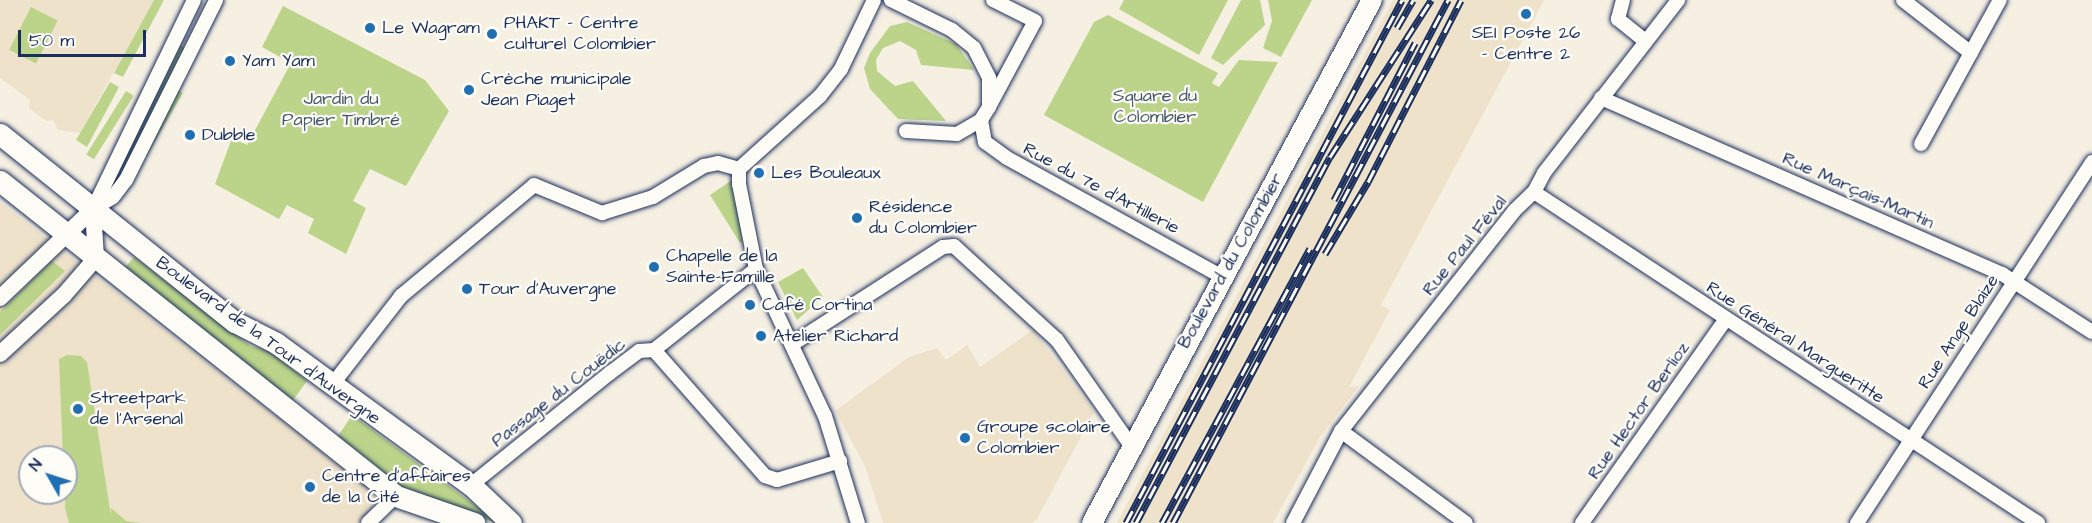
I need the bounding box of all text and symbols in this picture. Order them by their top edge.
marker: SEI Poste 26 - Centre 2 [1519,7,1533,21]
place label: PHAKT – Centre culturel Colombier [504,13,656,56]
place label: Le Wagram [382,17,480,39]
scale bar [21,18,148,56]
marker: Le Wagram [363,21,377,35]
place label: SEI Poste 26 - Centre 2 [1472,23,1580,66]
marker: PHAKT – Centre culturel Colombier [485,27,499,41]
text: 50 m [29,28,74,53]
place label: Yam Yam [242,50,315,72]
marker: Yam Yam [223,54,237,68]
place label: Crèche municipale Jean Piaget [481,69,631,112]
marker: Crèche municipale Jean Piaget [462,83,476,97]
park label: Square du Colombier [1113,86,1197,128]
park label: Jardin du Papier Timbré [282,89,400,132]
place label: Dubble [202,124,256,146]
marker: Dubble [183,128,197,142]
street label: Rue du 7e d'Artillerie [1019,139,1183,239]
street label: Rue Marçais-Martin [1779,148,1937,234]
place label: Les Bouleaux [771,162,881,184]
marker: Les Bouleaux [752,166,766,180]
street label: Boulevard du Colombier [1174,169,1288,353]
street label: Rue Paul Féval [1418,192,1512,300]
place label: Résidence du Colombier [869,197,977,240]
marker: Résidence du Colombier [850,211,864,225]
place label: Chapelle de la Sainte-Famille [666,246,777,288]
street label: Boulevard de la Tour d'Auvergne [151,252,385,430]
marker: Chapelle de la Sainte-Famille [647,260,661,274]
street label: Rue Ange Blaize [1914,271,2004,393]
street label: Rue Général Margueritte [1702,277,1888,409]
place label: Tour d'Auvergne [479,278,616,300]
marker: Tour d'Auvergne [460,282,474,296]
place label: Café Cortina [762,294,872,316]
marker: Café Cortina [743,298,757,312]
place label: Atelier Richard [773,325,898,347]
marker: Atelier Richard [754,329,768,343]
street label: Passage du Couëdic [487,334,631,452]
street label: Rue Hector Berlioz [1584,338,1694,484]
place label: Streetpark de l'Arsenal [90,388,186,430]
marker: Streetpark de l'Arsenal [71,402,85,416]
place label: Groupe scolaire Colombier [977,417,1111,460]
marker: Groupe scolaire Colombier [958,431,972,445]
north arrow [18,445,78,505]
text: N [24,454,47,476]
place label: Centre d'affaires de la Cité [322,466,471,508]
marker: Centre d'affaires de la Cité [303,480,317,494]

